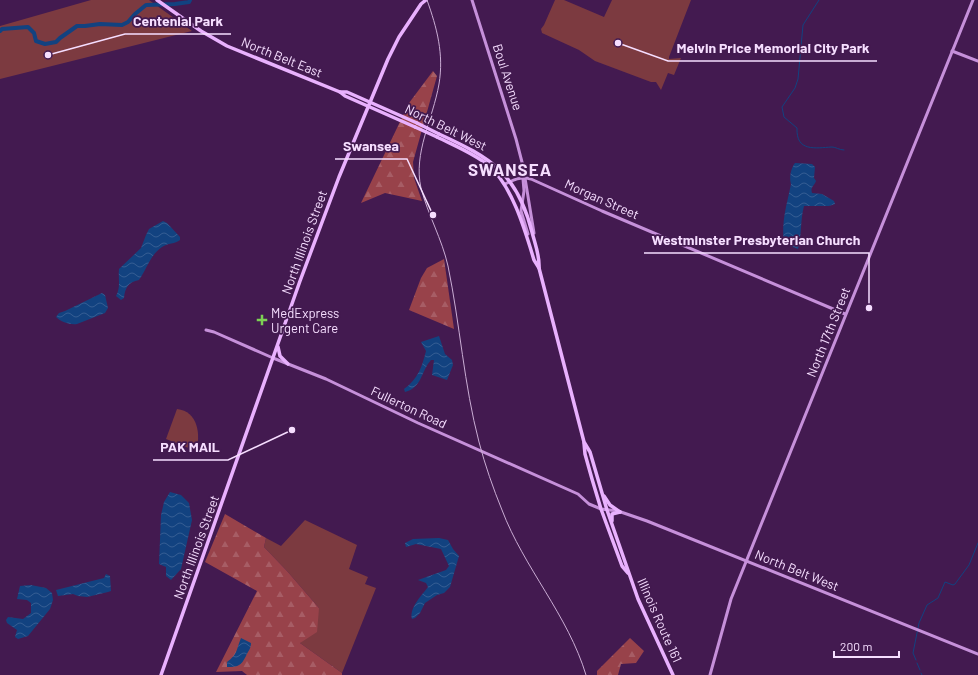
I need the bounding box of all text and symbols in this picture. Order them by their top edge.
callout: Centenial Park [125,8,231,34]
text: Centenial Park [133,12,224,29]
street label: North Belt East [239,33,325,81]
callout: Melvin Price Memorial City Park [668,35,877,61]
text: Melvin Price Memorial City Park [677,39,870,56]
street label: Boul Avenue [490,42,526,112]
street label: North Belt West [402,100,490,154]
callout: Swansea [335,133,407,159]
text: Swansea [343,137,399,154]
district label: SWANSEA [468,159,552,179]
street label: Morgan Street [562,175,642,223]
street label: North Illinois Street [278,188,330,296]
callout: Westminster Presbyterian Church [644,227,869,253]
text: Westminster Presbyterian Church [652,231,860,248]
street label: North 17th Street [803,285,853,379]
place label: MedExpress Urgent Care [271,305,339,336]
marker: MedExpress Urgent Care [256,314,268,326]
street label: Fullerton Road [368,382,450,432]
callout: PAK MAIL [153,434,228,460]
text: PAK MAIL [160,438,220,455]
street label: North Illinois Street [170,493,222,601]
street label: North Belt West [753,546,841,594]
street label: Illinois Route 161 [634,575,686,665]
scale bar [834,633,899,659]
text: 200 m [840,639,872,653]

